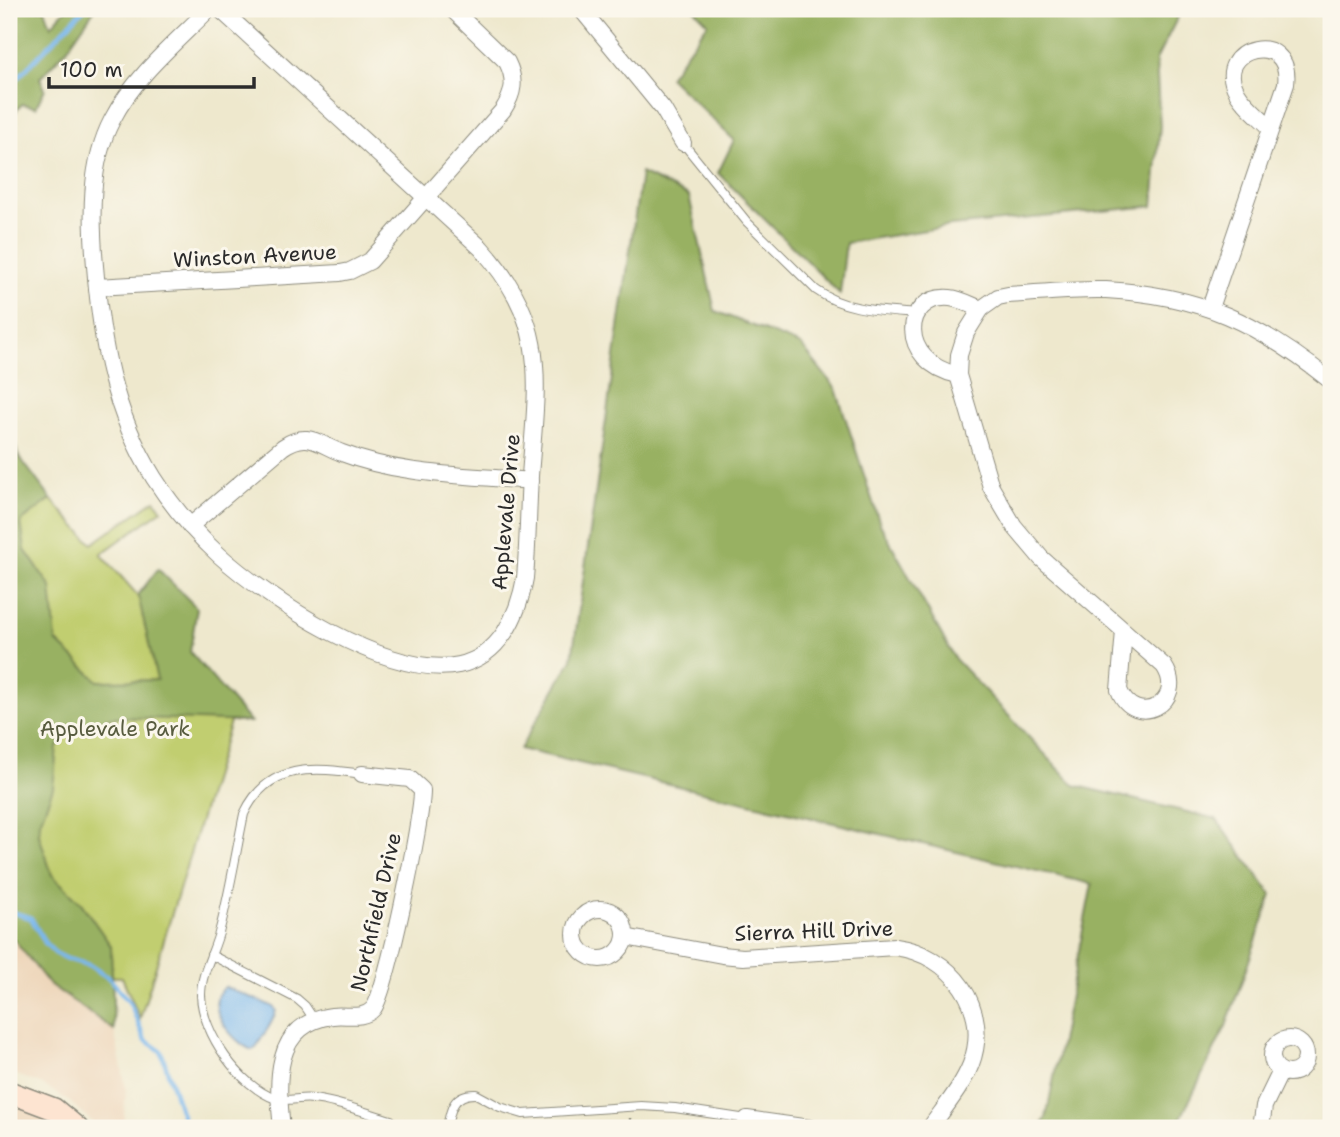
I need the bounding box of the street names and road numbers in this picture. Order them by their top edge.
street label: Winston Avenue [173,238,337,274]
street label: Applevale Drive [485,433,527,591]
street label: Northfield Drive [344,830,408,994]
street label: Sierra Hill Drive [734,914,894,948]

